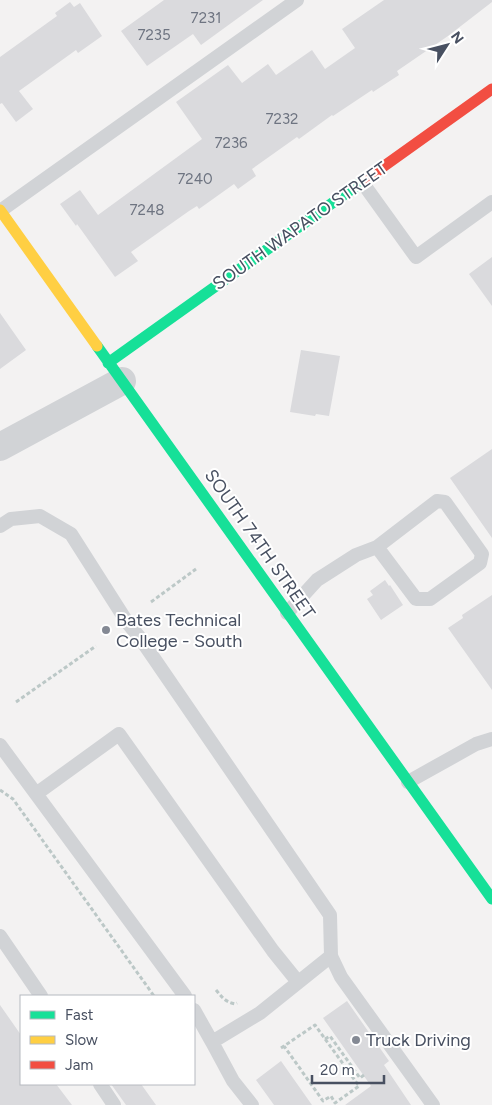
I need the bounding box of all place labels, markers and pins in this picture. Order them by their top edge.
place label: Bates Technical College - South [116,609,242,652]
marker: Bates Technical College - South [100,624,112,636]
place label: Truck Driving [366,1029,471,1051]
marker: Truck Driving [350,1034,362,1046]

